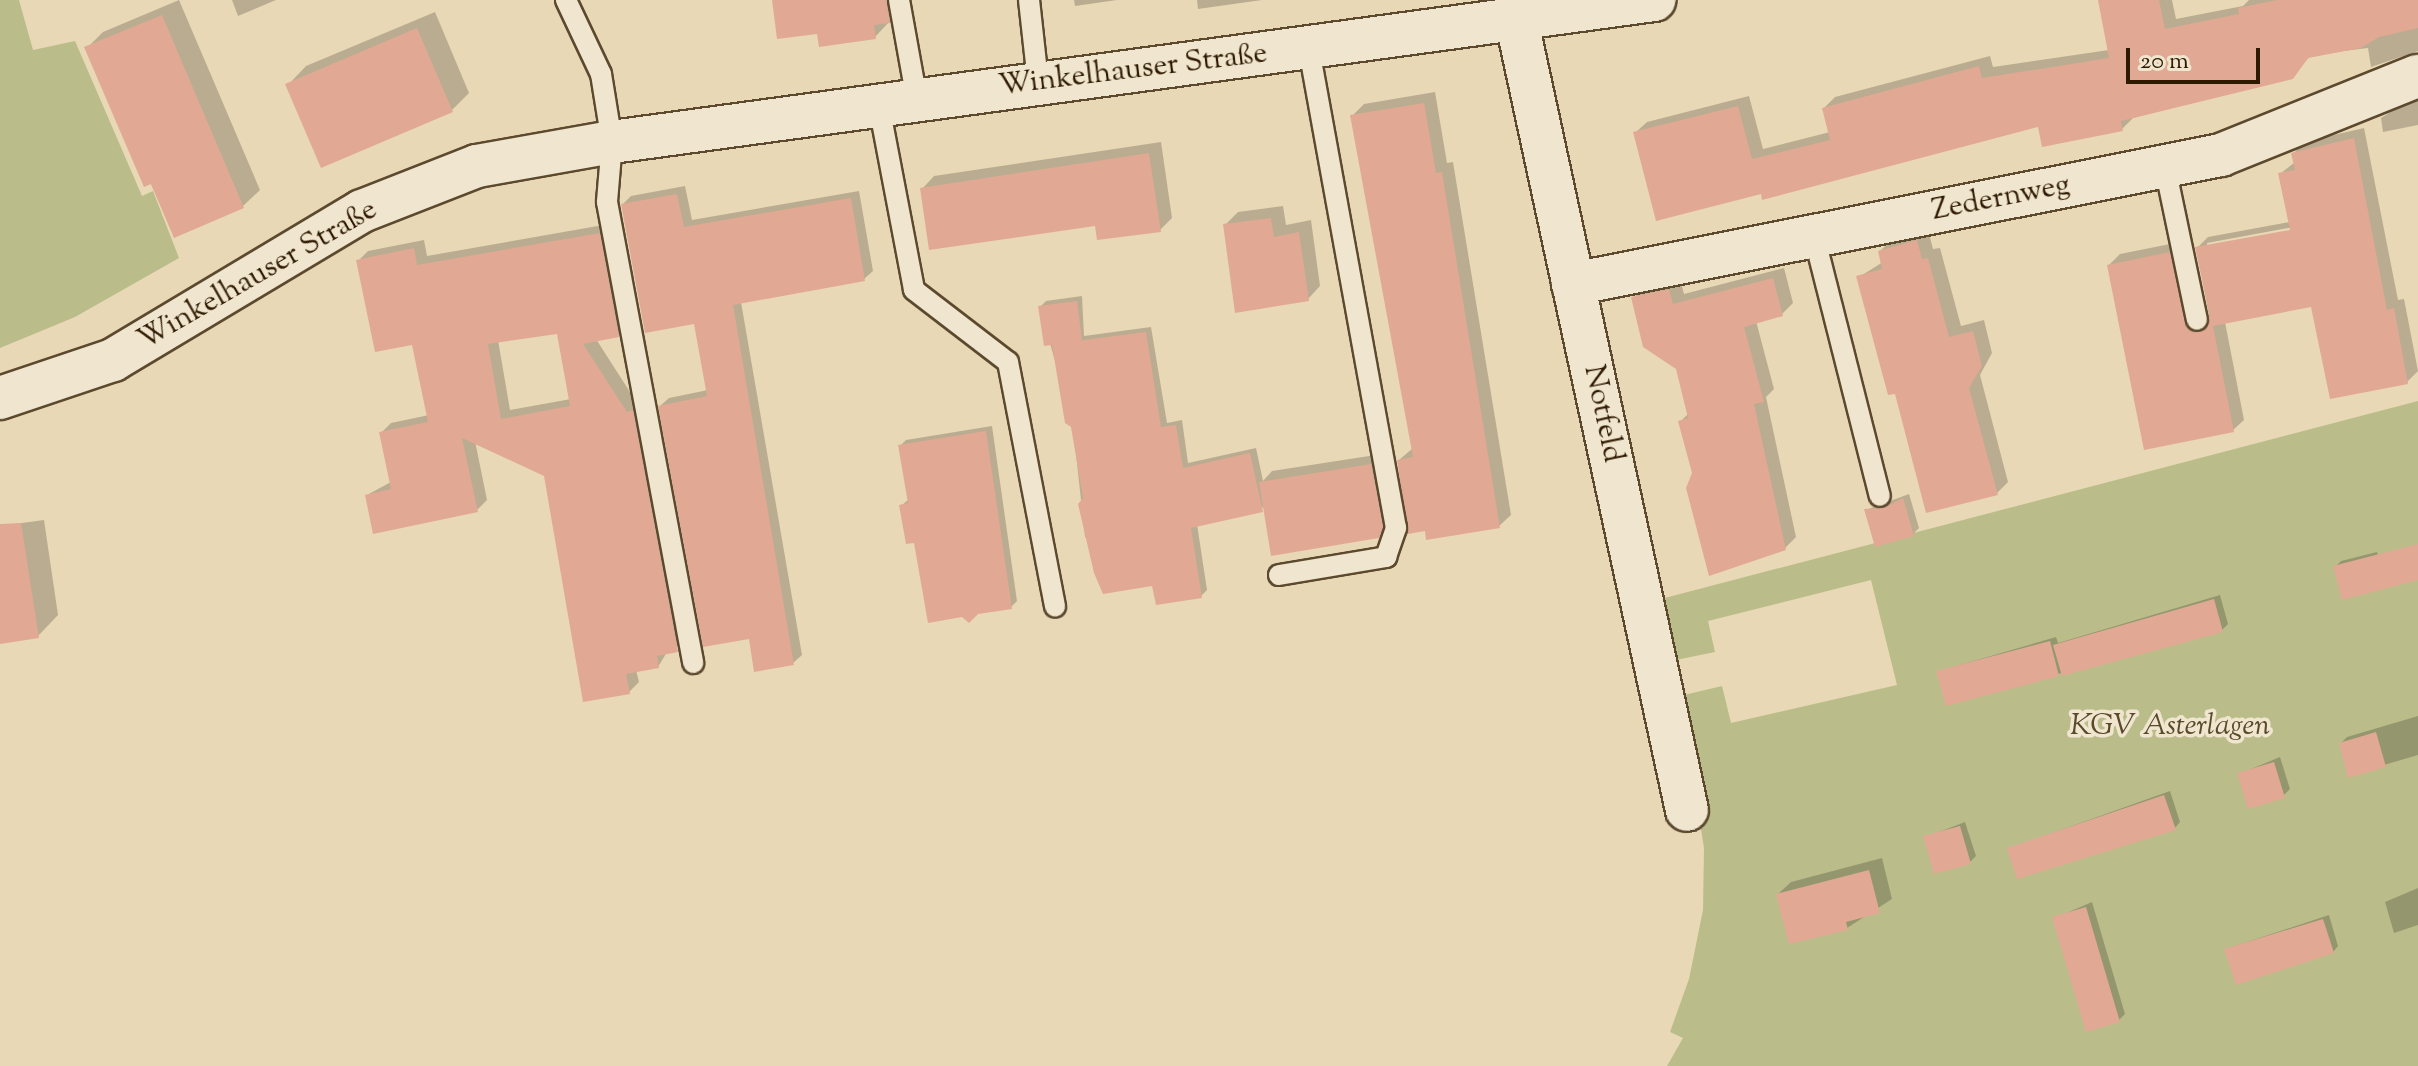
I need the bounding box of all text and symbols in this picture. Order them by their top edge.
scale bar [2130,32,2264,82]
street label: Winkelhauser Straße [997,37,1269,105]
text: 20 m [2140,45,2189,79]
street label: Zedernweg [1929,168,2073,230]
street label: Winkelhauser Straße [132,193,384,359]
street label: Notfeld [1574,362,1630,466]
park label: KGV Asterlagen [2070,709,2270,745]

